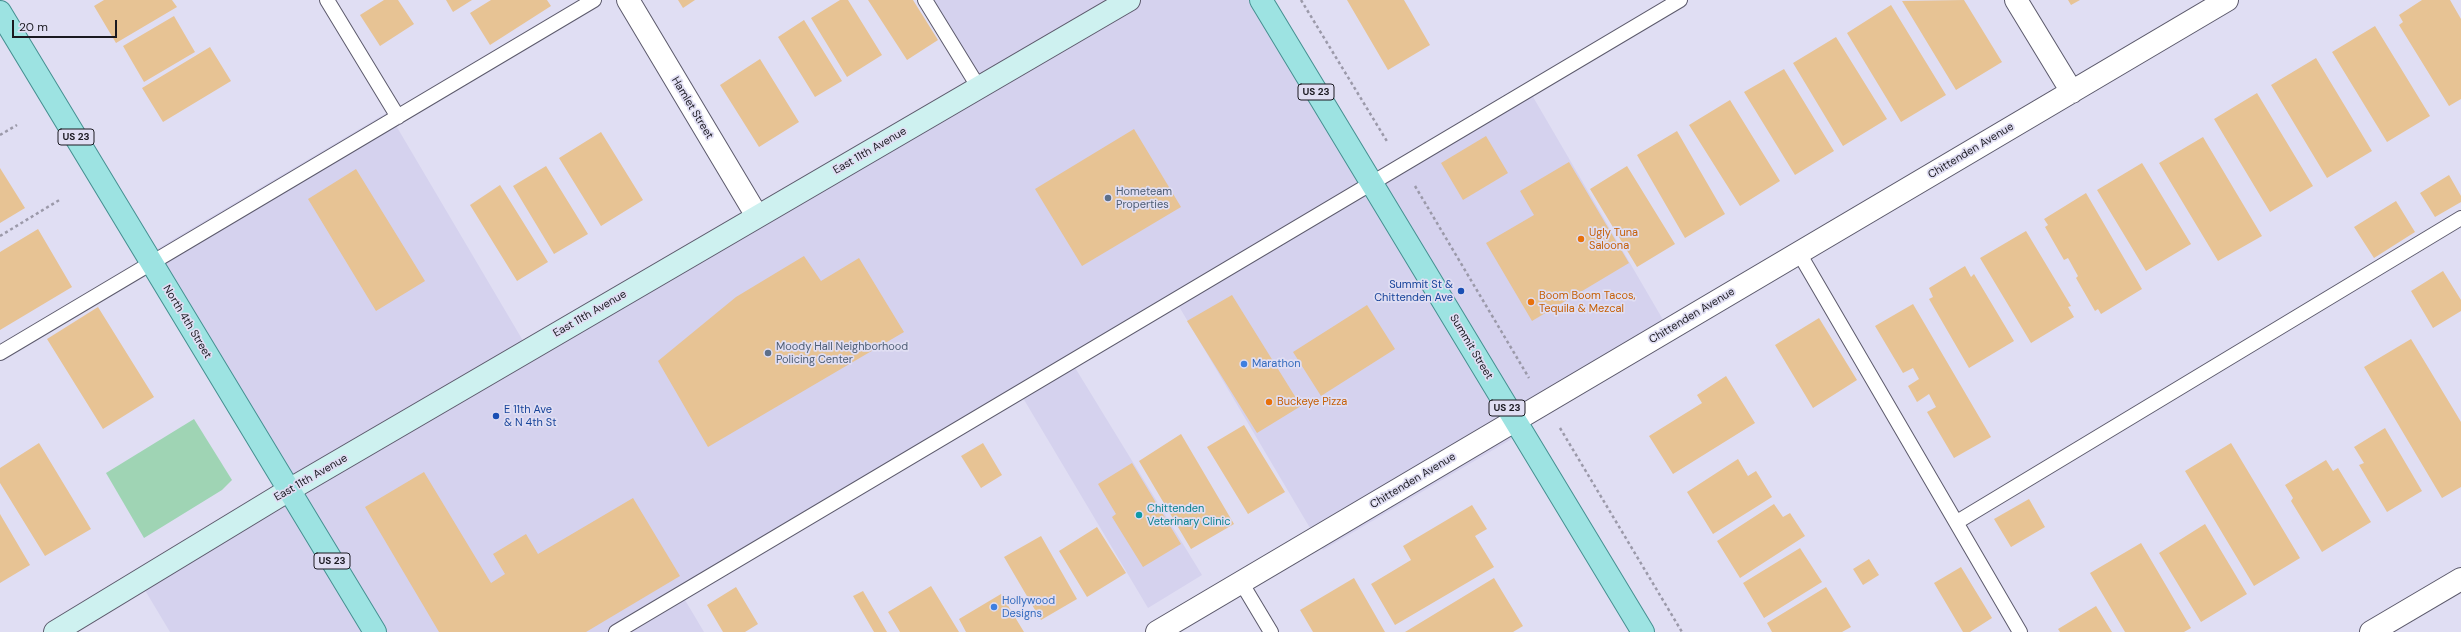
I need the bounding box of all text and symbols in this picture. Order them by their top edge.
scale bar [14,12,119,38]
text: 20 m [19,19,48,35]
street label: Hamlet Street [668,75,716,141]
road number: US 23 [1298,84,1334,100]
street label: Chittenden Avenue [1926,120,2016,182]
street label: East 11th Avenue [831,125,909,177]
road number: US 23 [58,129,94,145]
place label: Hometeam Properties [1116,185,1172,211]
marker: Hometeam Properties [1103,193,1113,203]
place label: Ugly Tuna Saloona [1589,226,1638,252]
marker: Ugly Tuna Saloona [1576,234,1586,244]
place label: Summit St & Chittenden Ave [1374,278,1453,304]
street label: North 4th Street [160,283,214,361]
street label: Chittenden Avenue [1647,285,1737,347]
marker: Summit St & Chittenden Ave [1456,286,1466,296]
street label: East 11th Avenue [551,288,629,340]
place label: Boom Boom Tacos, Tequila & Mezcal [1539,289,1635,315]
marker: Boom Boom Tacos, Tequila & Mezcal [1526,297,1536,307]
street label: Summit Street [1446,312,1496,382]
place label: Moody Hall Neighborhood Policing Center [776,340,908,366]
marker: Moody Hall Neighborhood Policing Center [763,348,773,358]
place label: Marathon [1252,357,1301,371]
marker: Marathon [1239,359,1249,369]
place label: Buckeye Pizza [1277,395,1347,409]
marker: Buckeye Pizza [1264,397,1274,407]
road number: US 23 [1489,400,1525,416]
place label: E 11th Ave & N 4th St [504,403,556,429]
marker: E 11th Ave & N 4th St [491,411,501,421]
street label: Chittenden Avenue [1368,450,1458,512]
street label: East 11th Avenue [272,452,350,504]
place label: Chittenden Veterinary Clinic [1147,502,1230,528]
marker: Chittenden Veterinary Clinic [1134,510,1144,520]
road number: US 23 [314,553,350,569]
place label: Hollywood Designs [1002,594,1055,620]
marker: Hollywood Designs [989,602,999,612]

